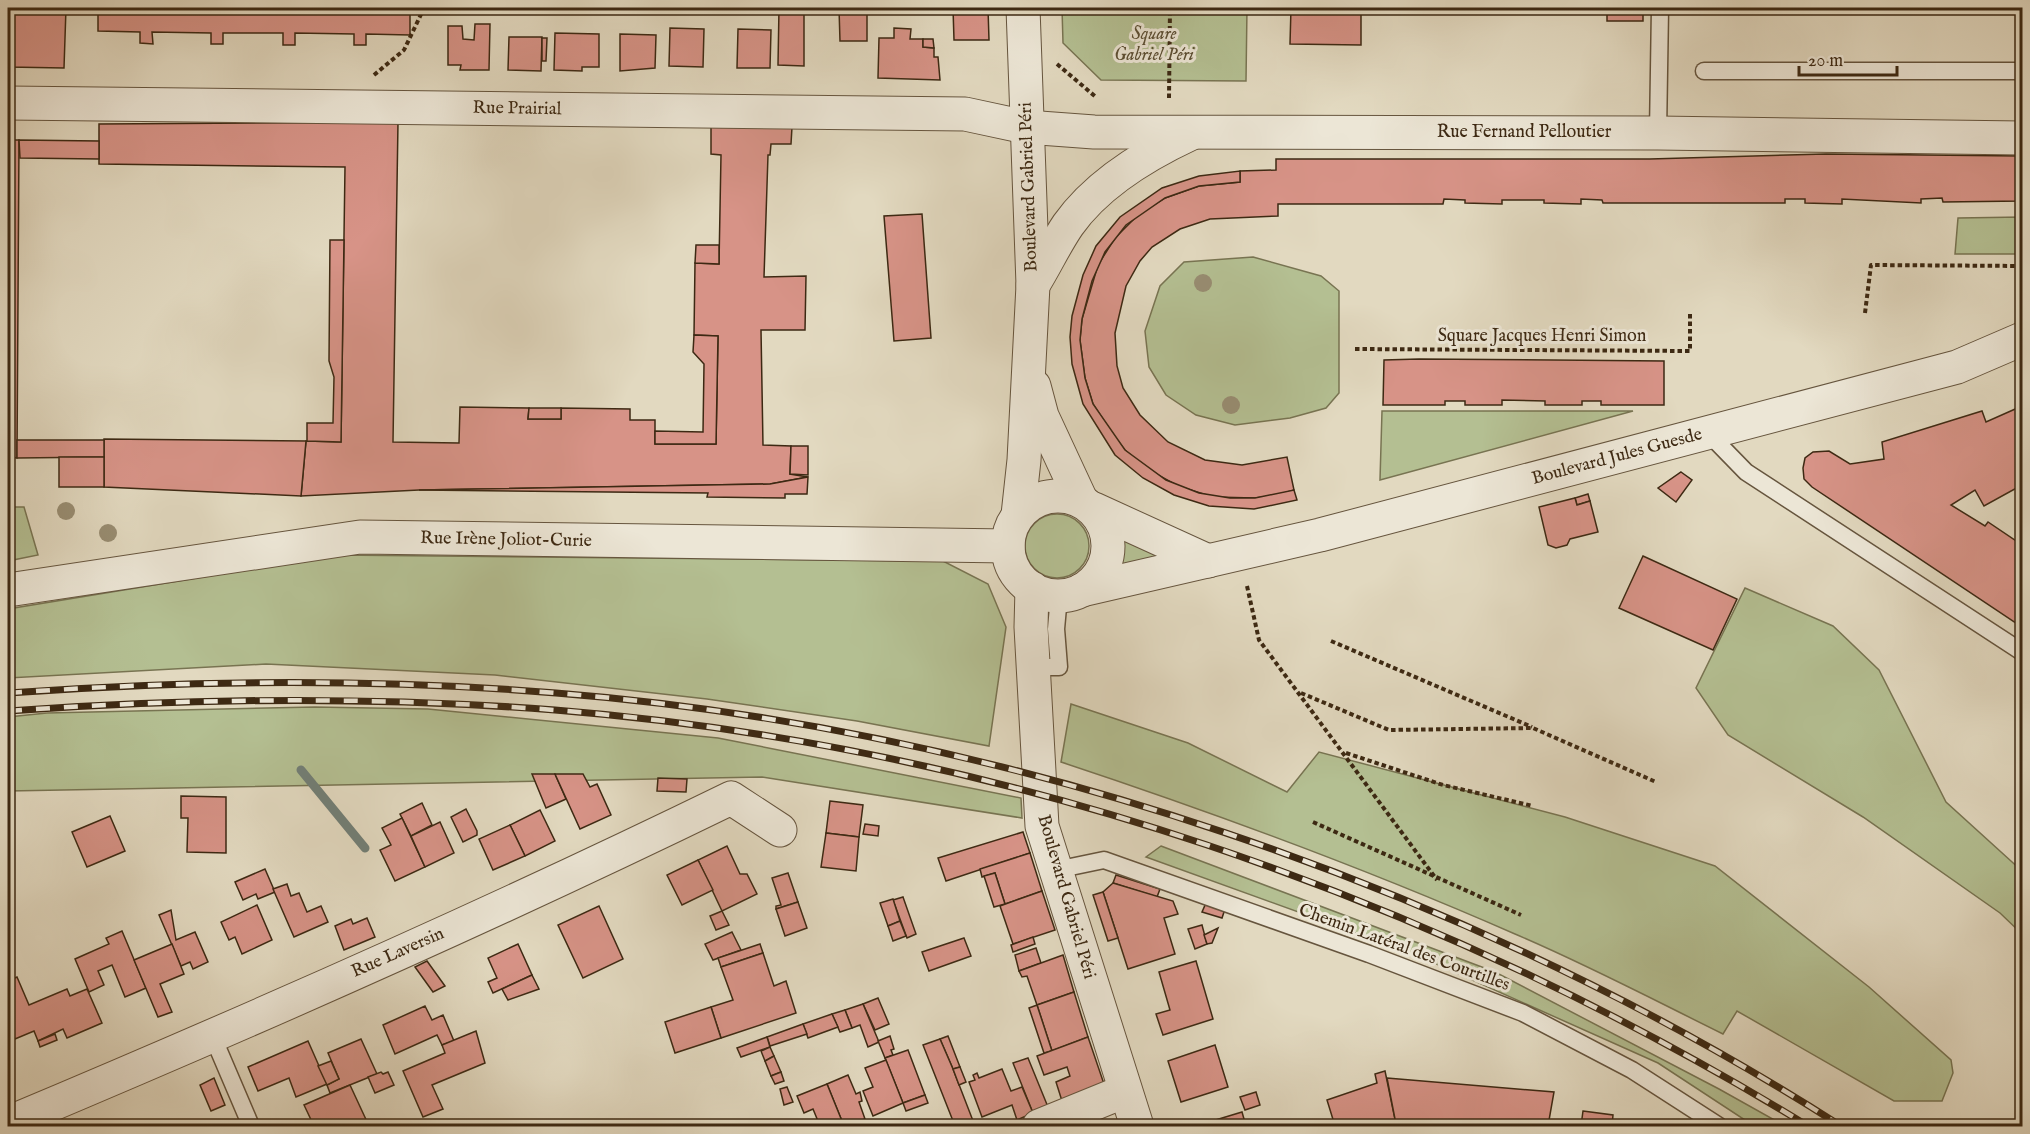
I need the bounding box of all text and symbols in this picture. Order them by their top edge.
park label: Square Gabriel Péri [1114,23,1196,67]
scale bar [1799,39,1896,77]
text: 20 m [1808,50,1843,73]
street label: Rue Prairial [472,97,562,121]
street label: Boulevard Gabriel Péri [1015,102,1043,272]
street label: Rue Fernand Pelloutier [1437,121,1612,144]
street label: Square Jacques Henri Simon [1438,325,1647,348]
street label: Boulevard Jules Guesde [1529,423,1705,491]
street label: Rue Irène Joliot-Curie [420,527,592,553]
street label: Boulevard Gabriel Péri [1032,812,1101,982]
street label: Chemin Latéral des Courtilles [1295,899,1513,997]
street label: Rue Laversin [348,922,448,984]

